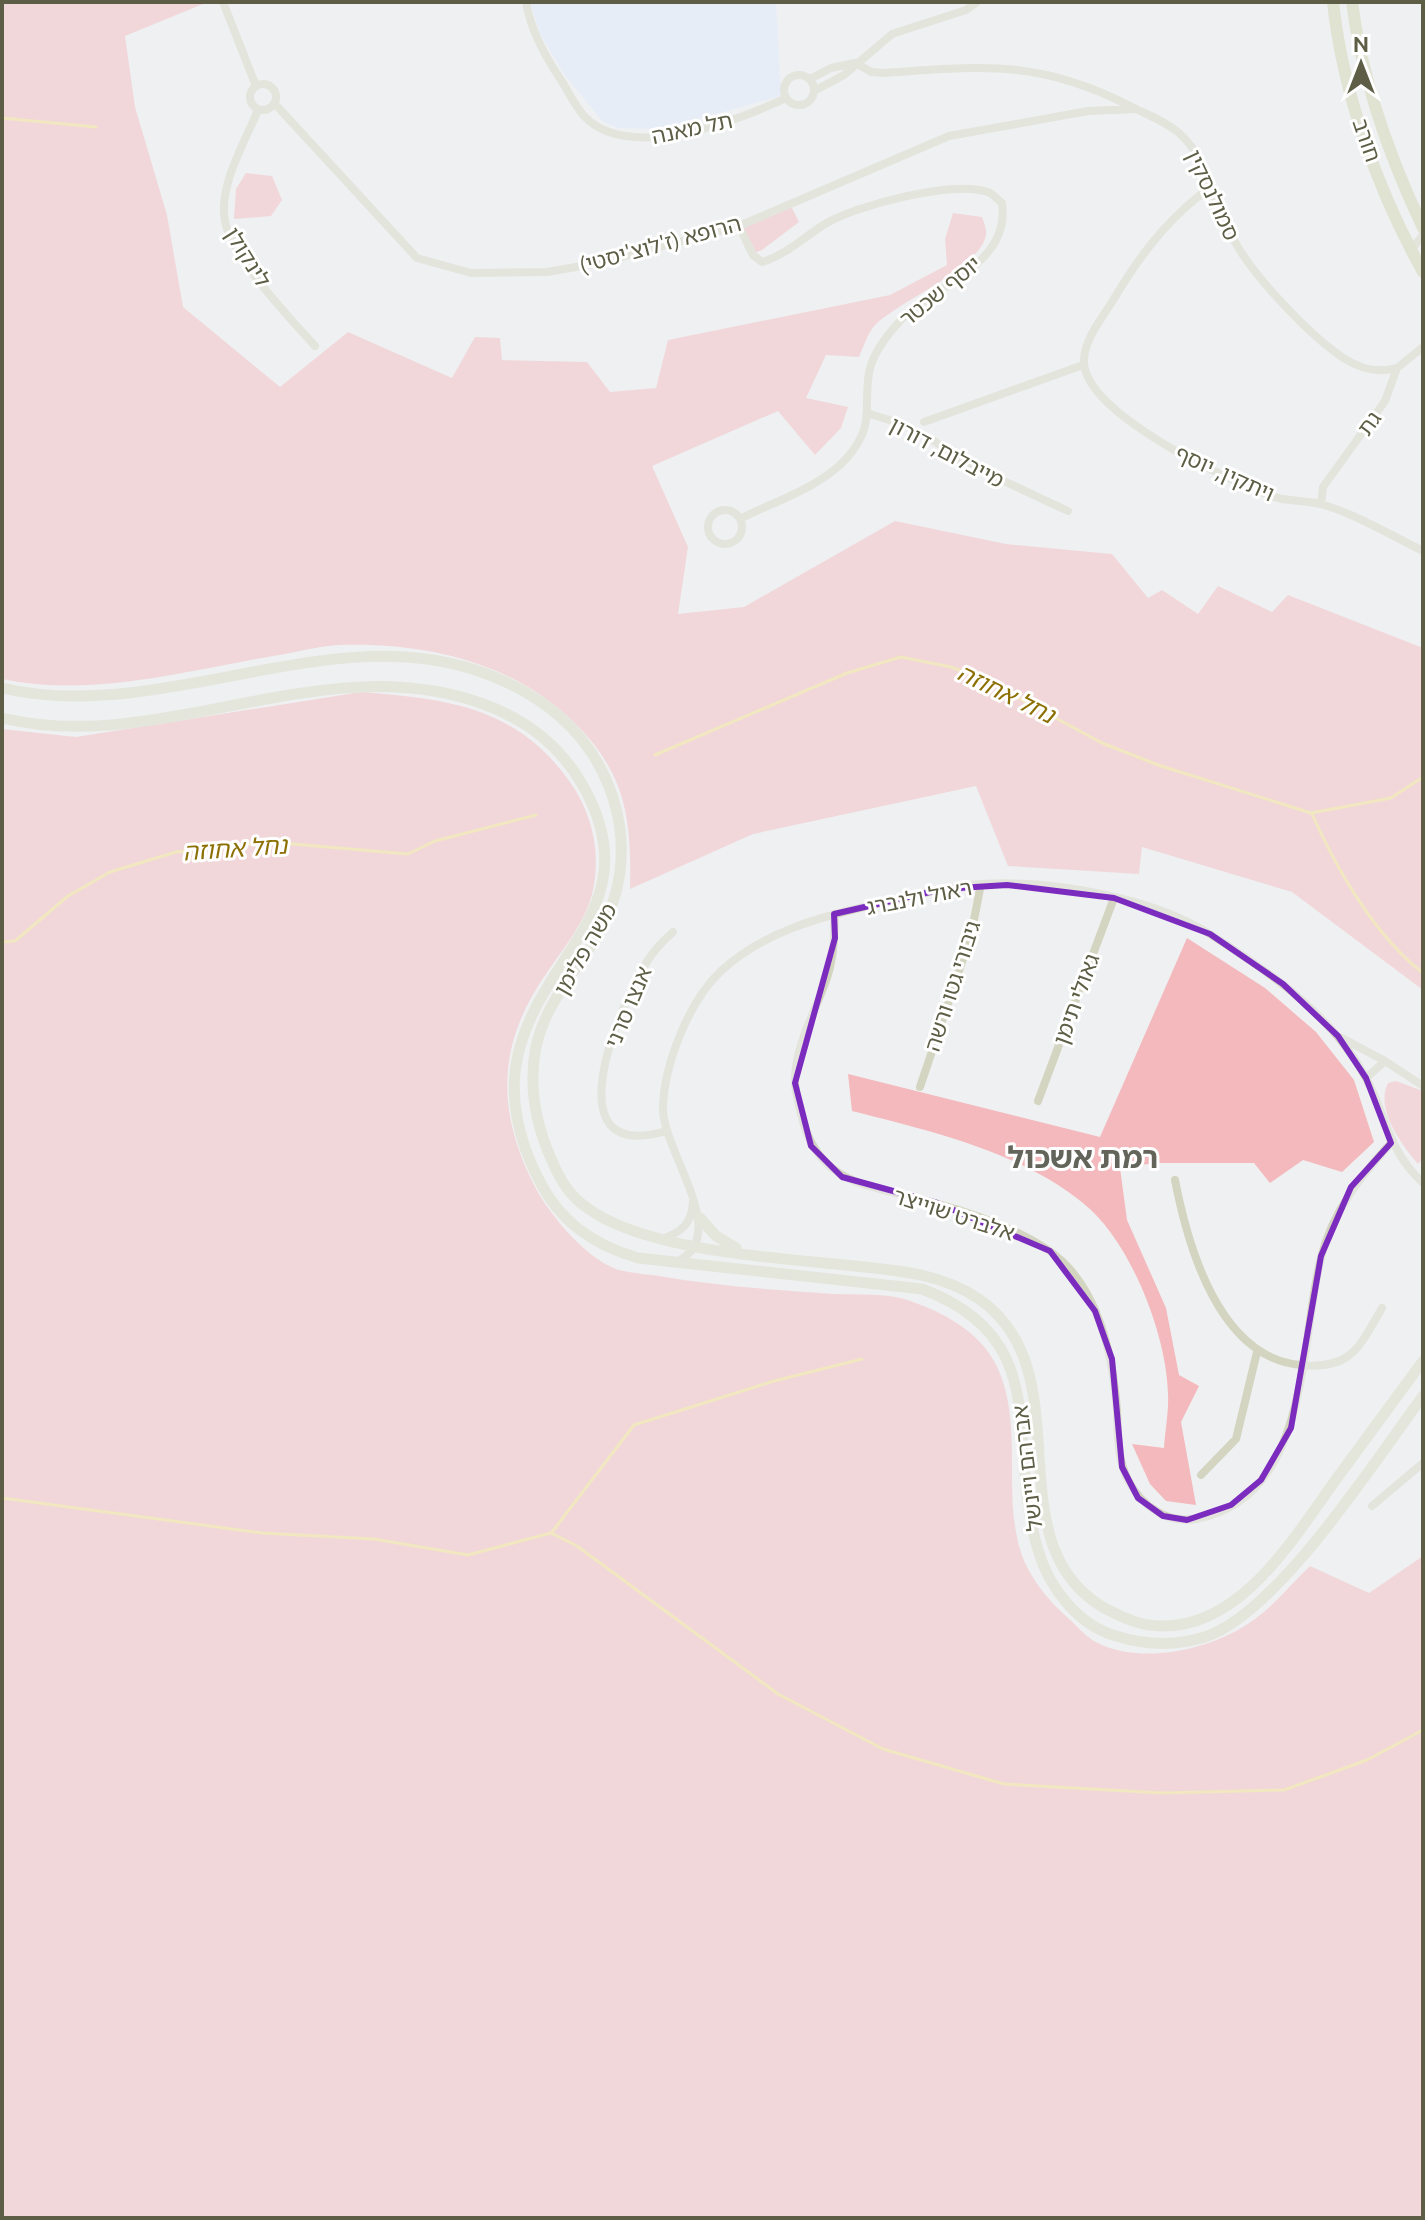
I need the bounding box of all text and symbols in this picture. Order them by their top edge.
north arrow [1321,24,1401,104]
text: N [1353,31,1369,56]
street label: תל מאנה [649,107,735,148]
street label: חורב [1348,115,1386,165]
street label: סמולנסקין [1182,146,1245,244]
street label: הרופא (ז'לוצ'יסטי) [576,210,744,278]
street label: לינקולן [220,222,276,291]
street label: יוסף שכטר [894,250,985,331]
street label: גת [1352,406,1386,439]
street label: מייבלום, דורון [886,411,1009,492]
street label: ויתקין, יוסף [1172,440,1279,505]
water label: נחל אחוזה [953,659,1061,729]
water label: נחל אחוזה [182,831,290,866]
street label: ראול ולנברג [864,874,974,919]
street label: משה פלימן [548,898,621,999]
street label: גיבורי גטו ורשה [919,917,984,1054]
street label: גאולי תימן [1048,950,1103,1048]
street label: אנצו סרני [599,962,656,1051]
district label: רמת אשכול [1008,1140,1158,1174]
street label: אלברט שוייצר [890,1182,1018,1245]
street label: אברהם ויינשל [1006,1404,1047,1533]

